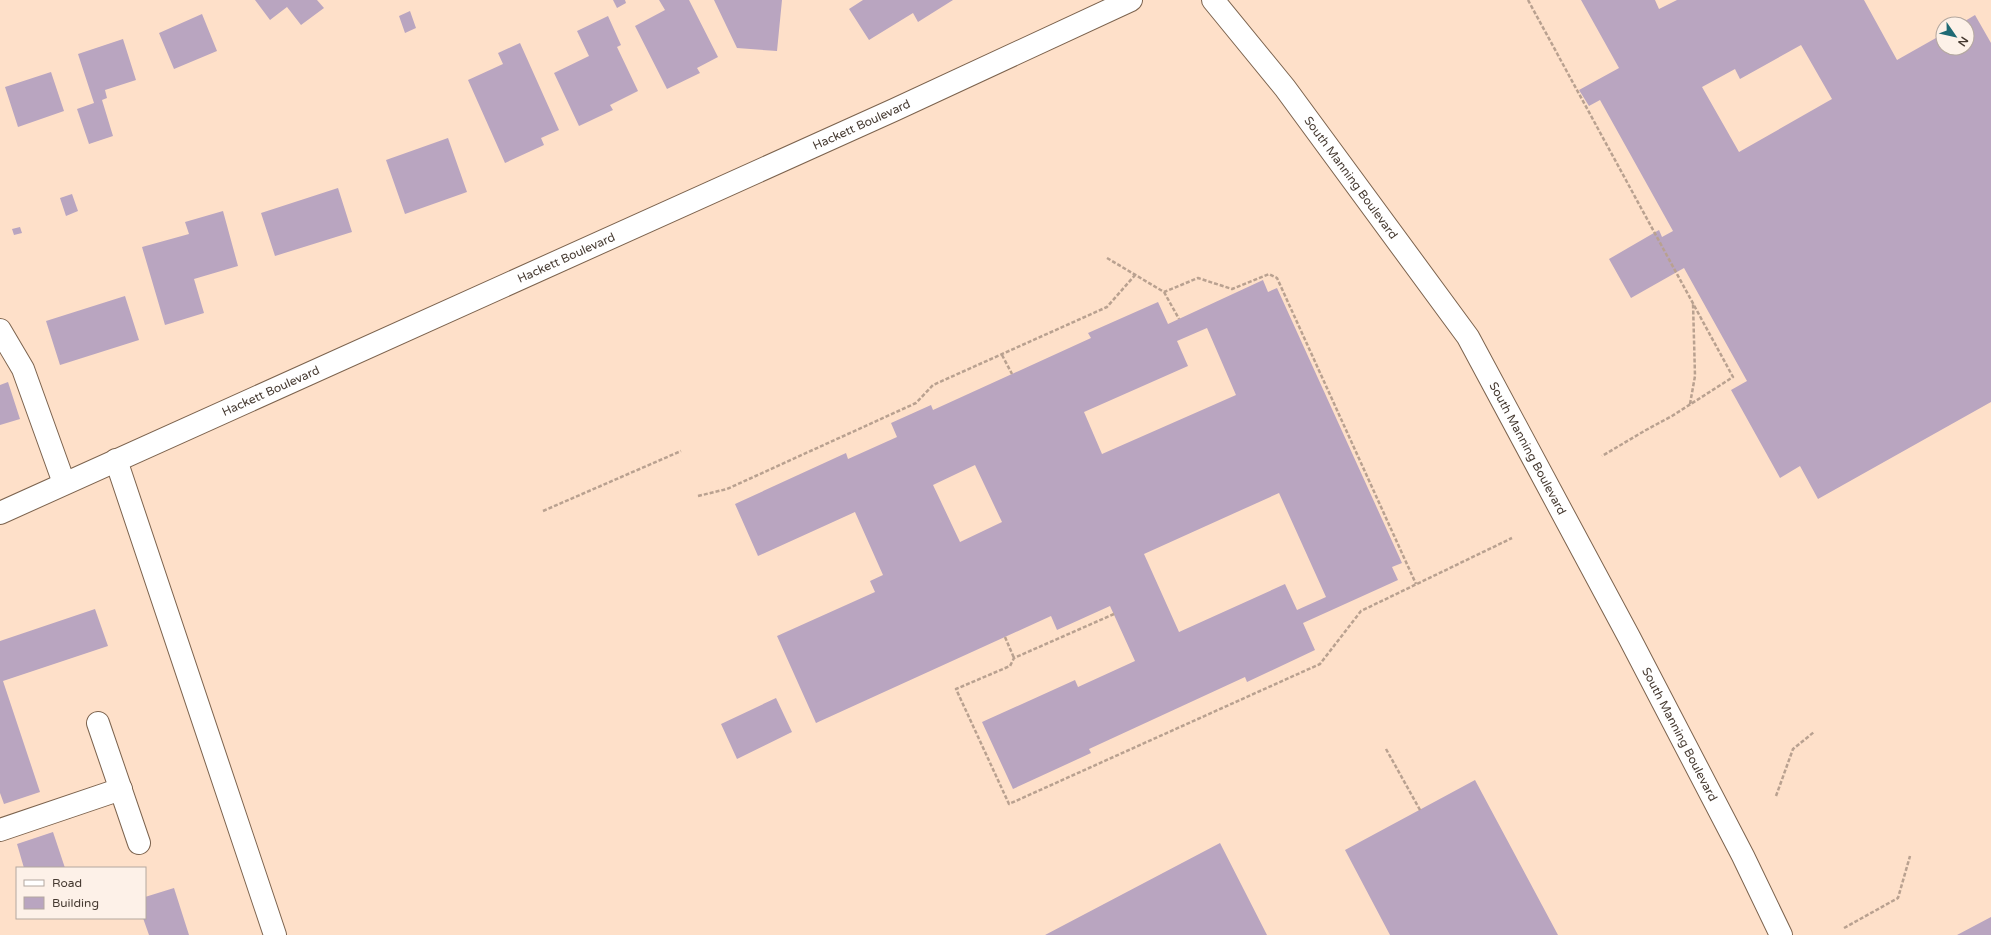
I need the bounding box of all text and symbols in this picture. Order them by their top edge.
north arrow [1935,16,1975,56]
text: N [1955,34,1971,49]
street label: Hackett Boulevard [811,96,912,153]
street label: South Manning Boulevard [1301,114,1401,242]
street label: Hackett Boulevard [515,230,617,286]
street label: Hackett Boulevard [220,363,322,419]
street label: South Manning Boulevard [1486,379,1569,517]
street label: South Manning Boulevard [1639,665,1720,804]
legend [16,867,146,919]
text: Road [52,876,82,890]
text: Building [52,896,99,910]

